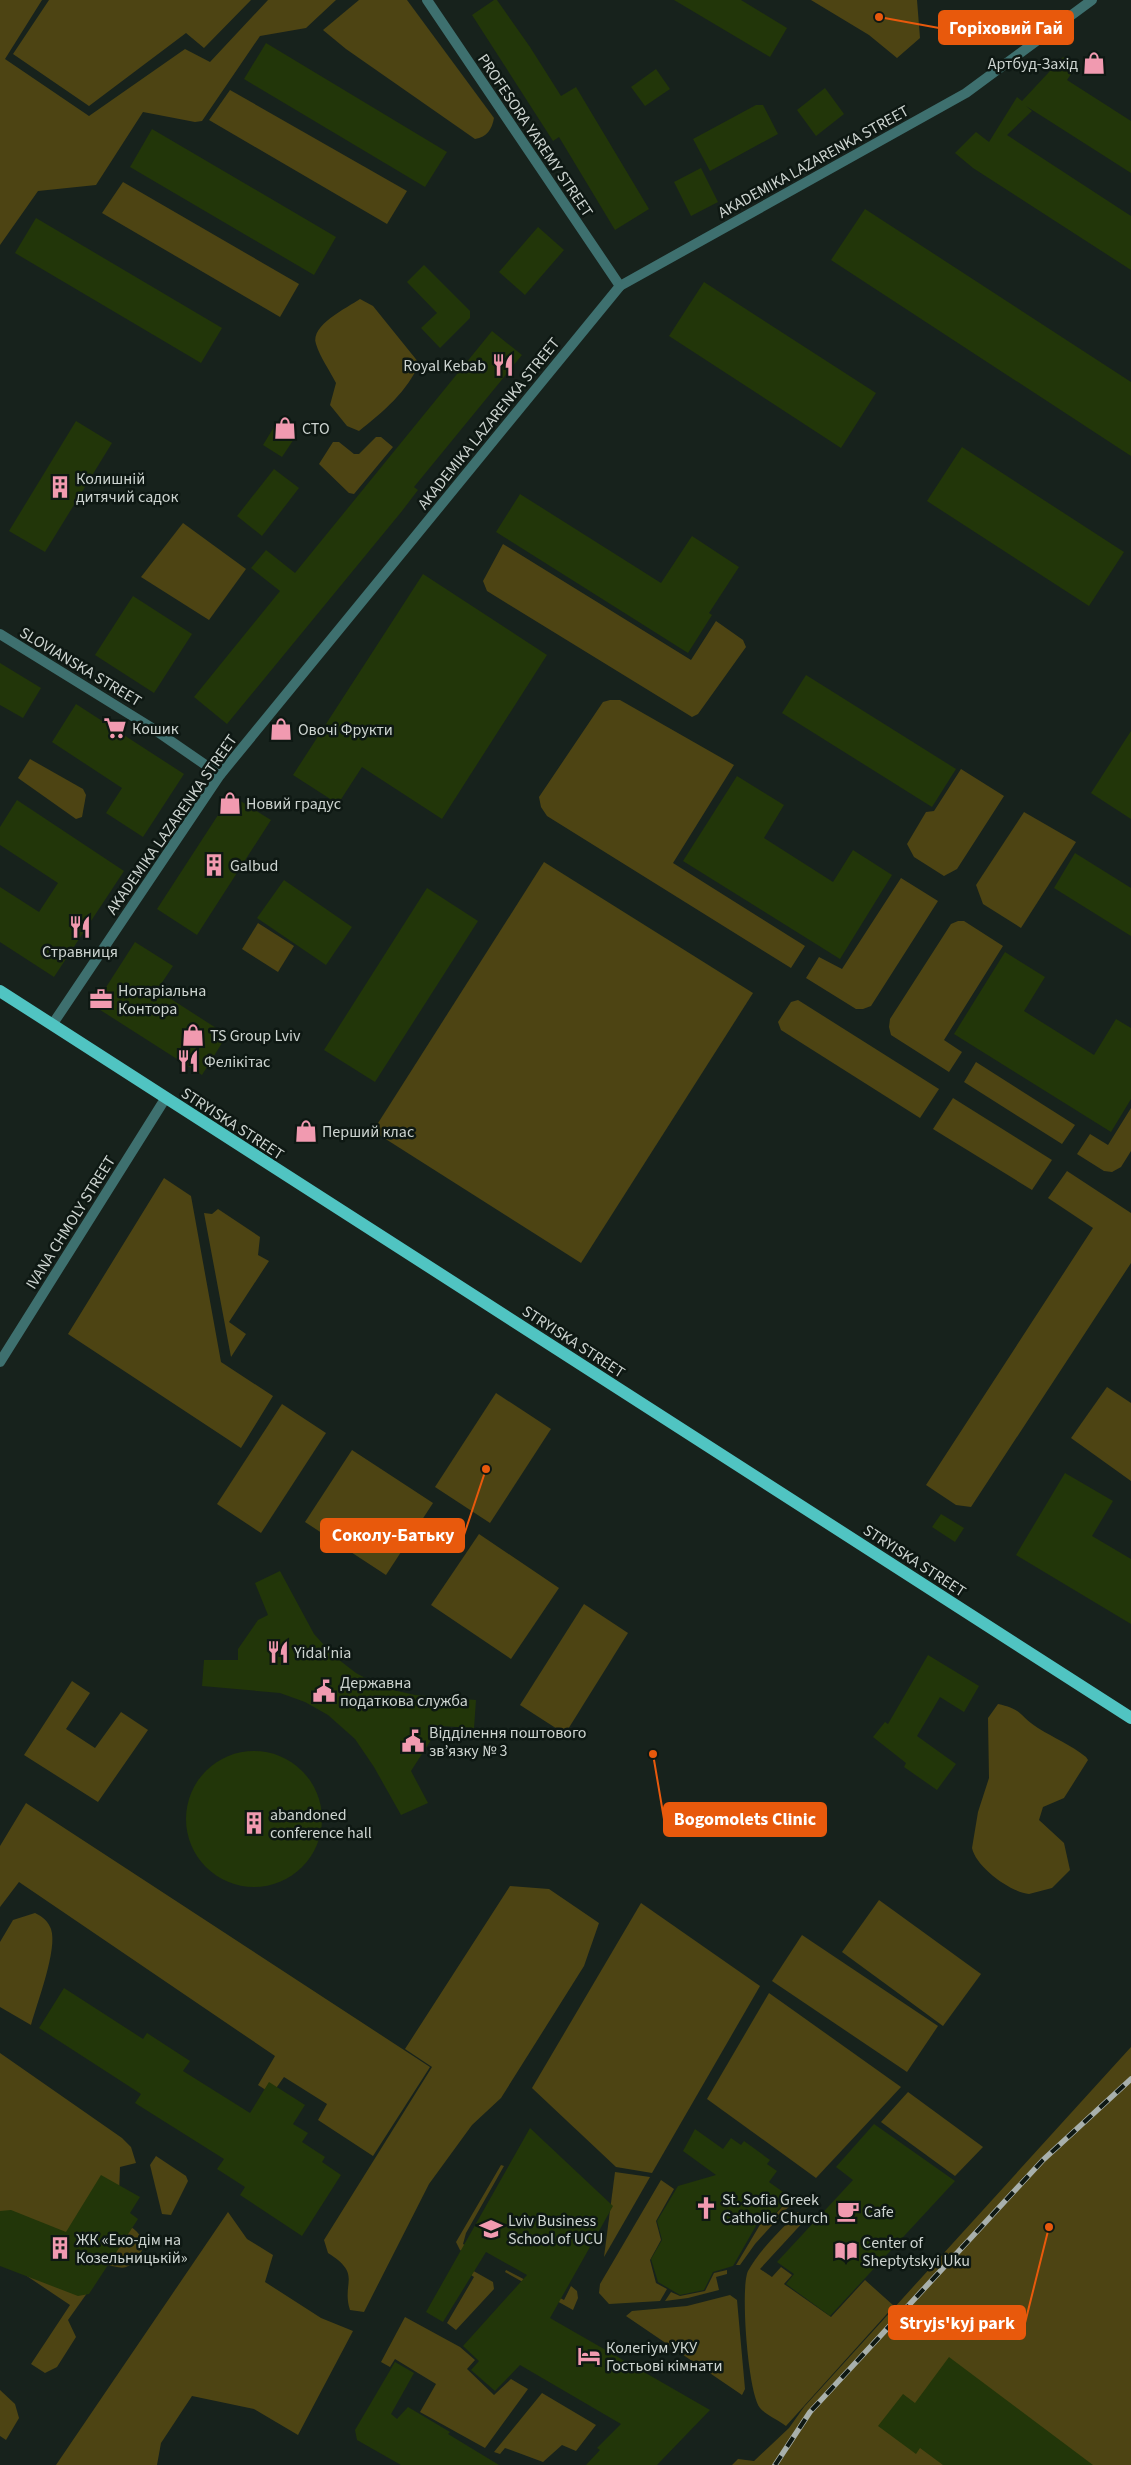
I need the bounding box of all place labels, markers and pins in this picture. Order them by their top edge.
callout: Горіховий Гай [939,11,1073,44]
shop icon: Артбуд-Захід [1081,50,1107,76]
place label: Артбуд-Захід [988,53,1078,75]
restaurant icon: Royal Kebab [490,352,516,378]
place label: Royal Kebab [403,355,486,377]
shop icon: СТО [272,415,298,441]
place label: СТО [302,418,330,440]
place label: Колишній дитячий садок [76,468,178,508]
building icon: Колишній дитячий садок [47,474,73,500]
supermarket icon: Кошик [102,715,128,741]
shop icon: Овочі Фрукти [268,716,294,742]
place label: Кошик [132,718,179,740]
place label: Овочі Фрукти [298,719,393,741]
shop icon: Новий градус [217,790,243,816]
place label: Новий градус [246,793,341,815]
building icon: Galbud [201,852,227,878]
place label: Galbud [230,855,278,877]
restaurant icon: Стравниця [67,914,93,940]
place label: Стравниця [42,941,118,963]
place label: Нотаріальна Контора [118,980,206,1020]
office icon: Нотаріальна Контора [88,986,114,1012]
shop icon: TS Group Lviv [180,1022,206,1048]
place label: TS Group Lviv [210,1025,301,1047]
restaurant icon: Фелікітас [175,1048,201,1074]
place label: Фелікітас [204,1051,270,1073]
shop icon: Перший клас [293,1118,319,1144]
place label: Перший клас [322,1121,414,1143]
callout: Соколу-Батьку [321,1519,464,1552]
restaurant icon: Yidalʹnia [265,1639,291,1665]
place label: Yidalʹnia [293,1642,351,1664]
place label: Державна податкова служба [340,1672,468,1712]
public building icon: Державна податкова служба [311,1678,337,1704]
place label: Відділення поштового зв’язку № 3 [429,1722,587,1762]
public building icon: Відділення поштового зв’язку № 3 [400,1728,426,1754]
callout: Bogomolets Clinic [664,1803,826,1836]
place label: abandoned conference hall [270,1804,372,1844]
building icon: abandoned conference hall [241,1810,267,1836]
place label: St. Sofia Greek Catholic Church [722,2189,828,2229]
church icon: St. Sofia Greek Catholic Church [693,2195,719,2221]
cafe icon: Cafe [835,2198,861,2224]
place label: Cafe [864,2201,894,2223]
place label: Lviv Business School of UCU [508,2210,603,2250]
school or university icon: Lviv Business School of UCU [478,2216,504,2242]
place label: ЖК «Еко-дім на Козельницькій» [76,2229,188,2269]
place label: Center of Sheptytskyi Uku [862,2232,970,2272]
building icon: ЖК «Еко-дім на Козельницькій» [47,2235,73,2261]
library icon: Center of Sheptytskyi Uku [833,2238,859,2264]
callout: Stryjs'kyj park [889,2306,1025,2339]
place label: Колегіум УКУ Гостьові кімнати [606,2337,722,2377]
hotel icon: Колегіум УКУ Гостьові кімнати [576,2343,602,2369]

